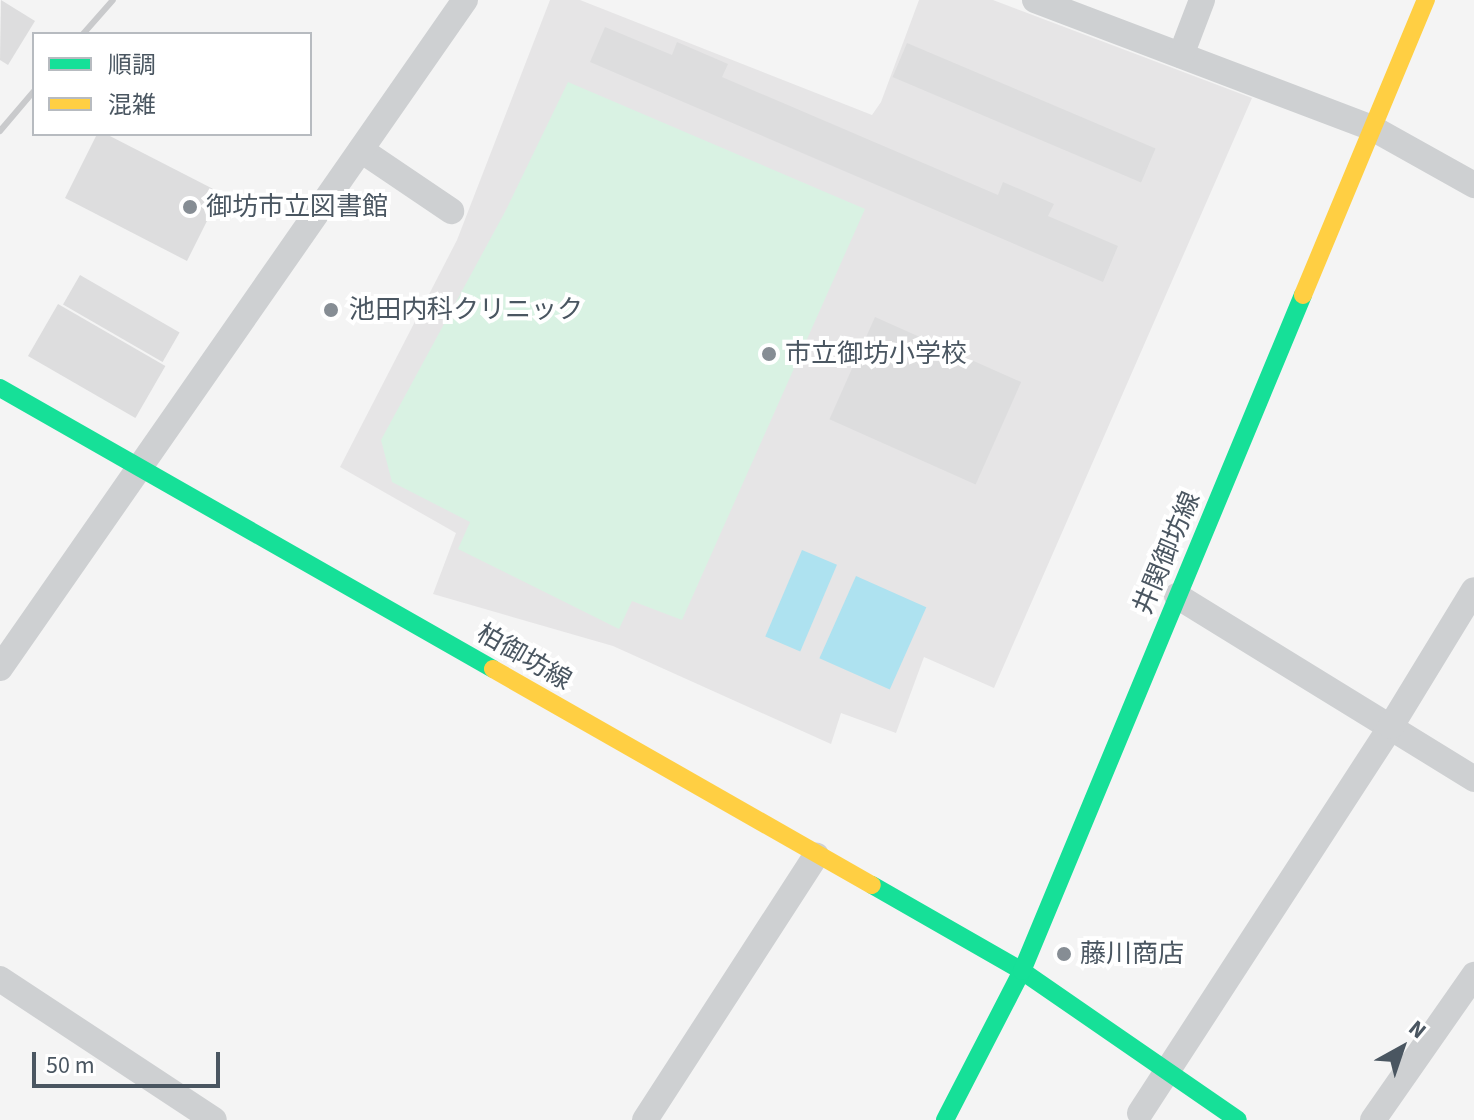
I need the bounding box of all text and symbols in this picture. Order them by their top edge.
legend [32,32,312,136]
text: 順調 [108,48,156,83]
text: 混雑 [108,88,156,123]
place label: 御坊市立図書館 [206,191,388,223]
marker: 御坊市立図書館 [181,198,199,216]
place label: 池田内科クリニック [349,294,583,326]
marker: 池田内科クリニック [320,299,342,321]
place label: 市立御坊小学校 [785,338,967,370]
marker: 市立御坊小学校 [760,345,778,363]
street label: 井関御坊線 [1127,487,1207,619]
street label: 柏御坊線 [471,617,577,697]
place label: 藤川商店 [1080,938,1184,970]
marker: 藤川商店 [1055,945,1073,963]
north arrow [1362,1008,1442,1088]
text: N [1402,1013,1433,1047]
scale bar [36,1036,224,1086]
text: 50 m [46,1048,95,1083]

